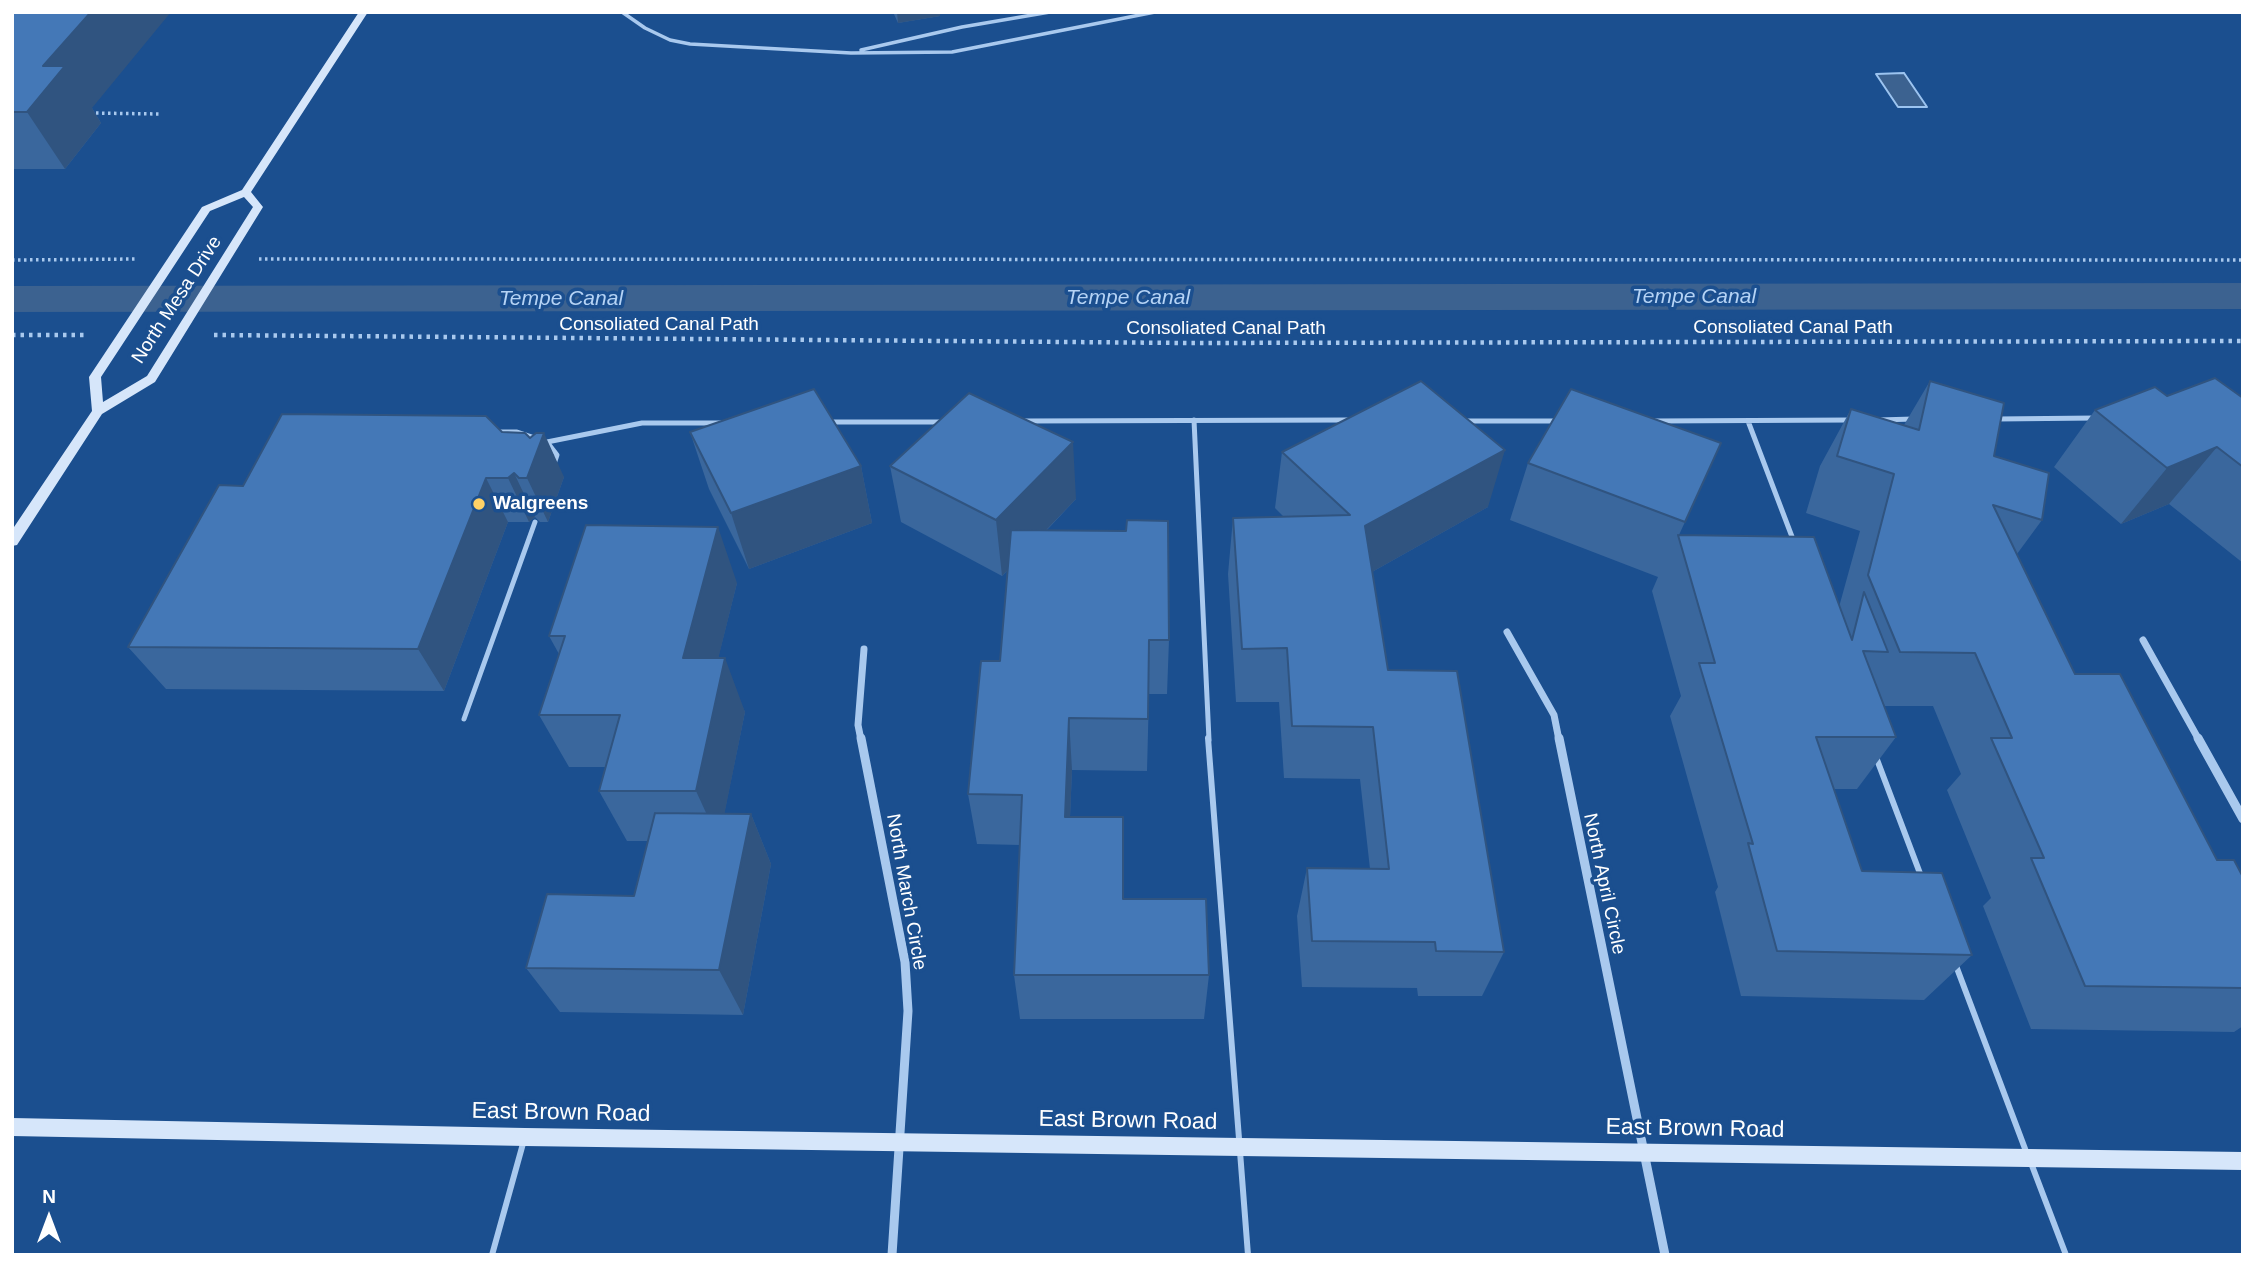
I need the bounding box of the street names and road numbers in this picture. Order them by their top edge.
street label: North Mesa Drive [127,232,227,368]
street label: Consoliated Canal Path [559,314,759,336]
street label: Consoliated Canal Path [1693,317,1893,339]
street label: Consoliated Canal Path [1126,318,1326,340]
street label: North April Circle [1578,811,1630,957]
street label: North March Circle [881,812,931,972]
street label: East Brown Road [471,1098,651,1128]
street label: East Brown Road [1038,1106,1218,1136]
street label: East Brown Road [1605,1114,1785,1144]

